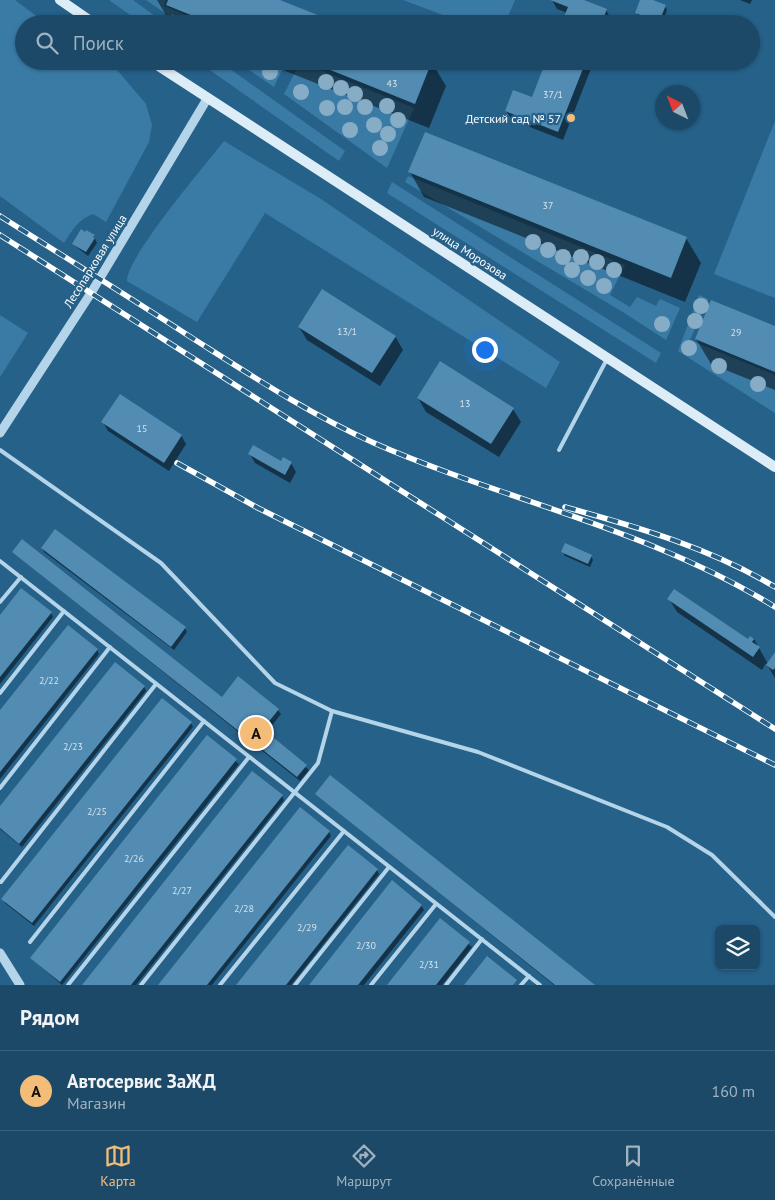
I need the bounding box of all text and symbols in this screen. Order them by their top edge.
search box [15,15,760,70]
icon: search [33,29,61,57]
text: Поиск [73,31,124,55]
house number: 43 [387,77,397,90]
north arrow [655,85,700,130]
house number: 37/1 [543,88,563,101]
place label: Детский сад № 57 [465,111,561,126]
marker: Детский сад № 57 [565,112,577,124]
house number: 37 [543,199,553,212]
street label: Лесопарковая улица [60,211,130,311]
street label: улица Морозова [430,223,510,283]
house number: 13/1 [337,325,357,338]
house number: 29 [731,326,741,339]
your location [472,337,498,363]
house number: 13 [460,397,470,410]
house number: 15 [137,422,147,435]
house number: 2/22 [39,674,59,687]
pin: A [240,714,272,752]
house number: 2/23 [63,740,83,753]
house number: 2/25 [87,805,107,818]
house number: 2/26 [124,852,144,865]
house number: 2/27 [172,884,192,897]
house number: 2/28 [234,902,254,915]
house number: 2/29 [297,921,317,934]
map controls [715,925,760,970]
button: layers [715,925,760,970]
house number: 2/30 [356,939,376,952]
house number: 2/31 [419,958,439,971]
text: Рядом [20,1004,79,1031]
text: Автосервис ЗаЖД [67,1069,216,1093]
text: A [31,1081,41,1101]
text: 160 m [712,1081,755,1101]
text: Магазин [67,1093,126,1113]
tab: Карта [100,1142,136,1190]
tab: Маршрут [336,1142,392,1190]
tab: Сохранённые [592,1142,675,1190]

